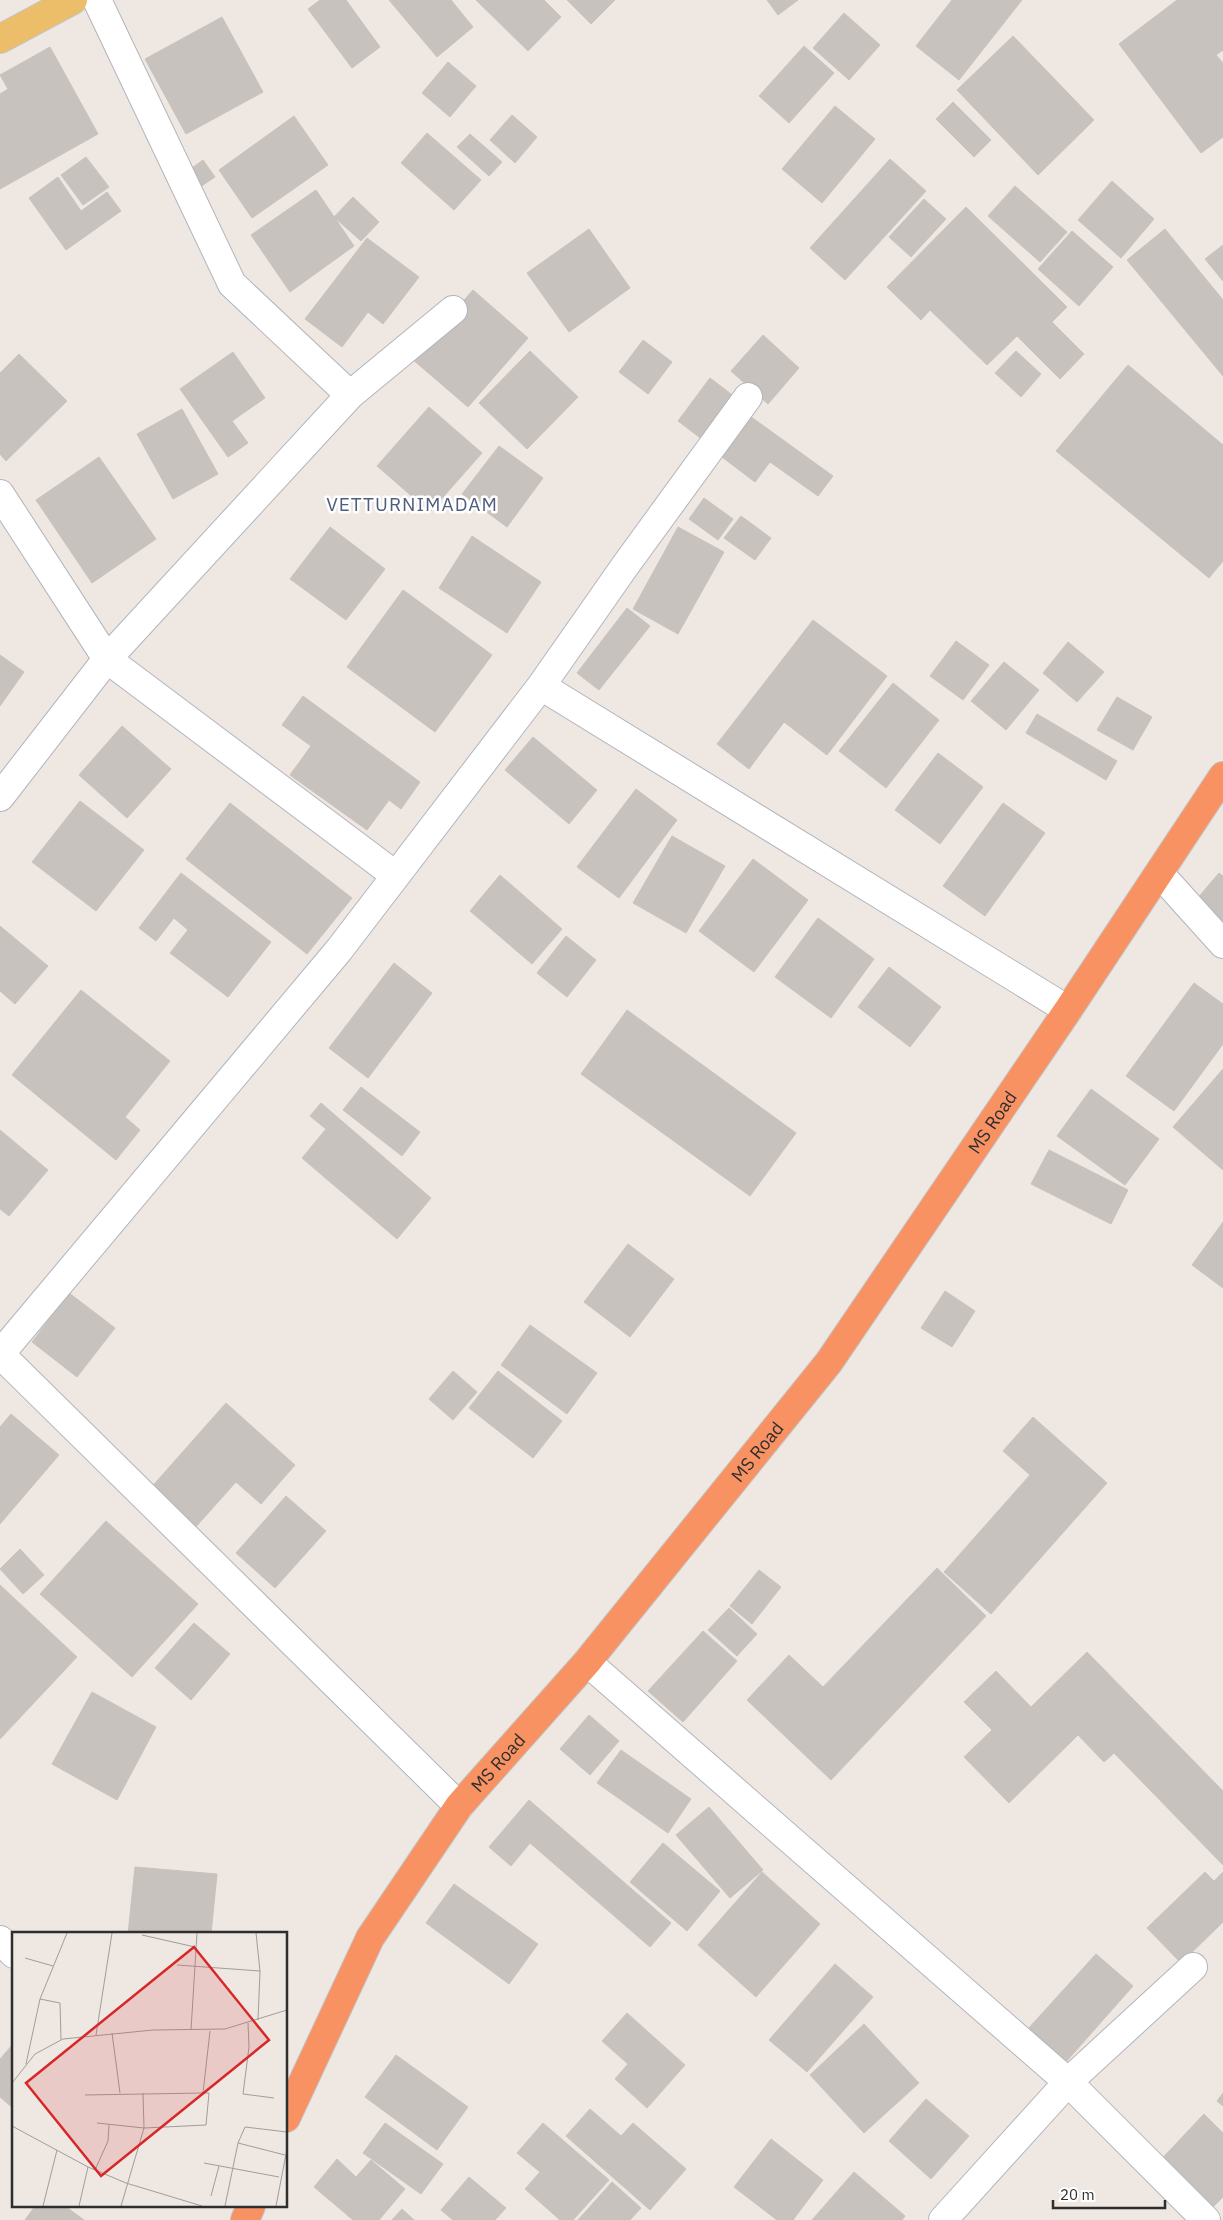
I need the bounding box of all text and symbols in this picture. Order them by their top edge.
district label: VETTURNIMADAM [326,492,498,516]
street label: MS Road [963,1086,1021,1158]
street label: MS Road [726,1417,788,1486]
street label: MS Road [466,1728,530,1797]
inset map [12,1932,288,2208]
scale bar [1053,2178,1166,2210]
text: 20 m [1060,2185,1095,2204]

